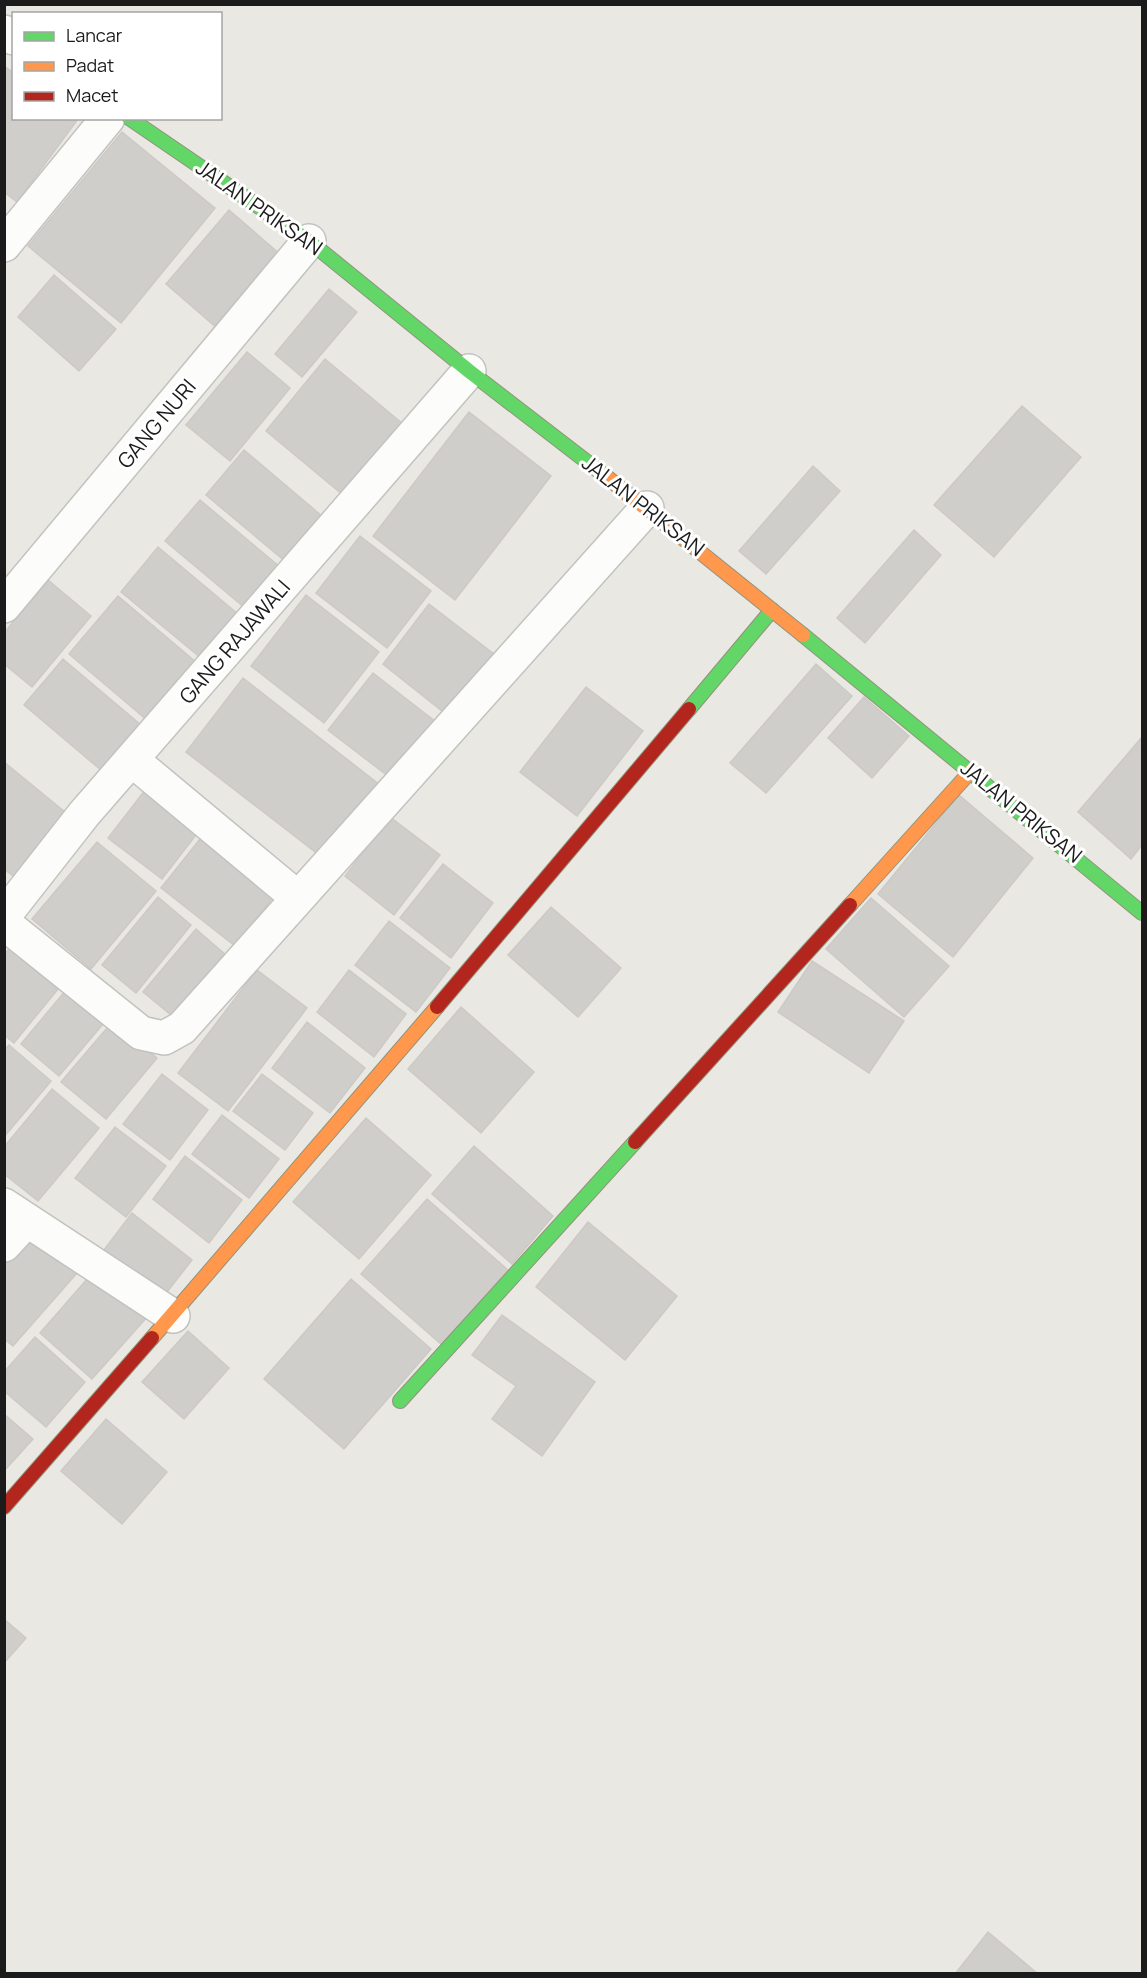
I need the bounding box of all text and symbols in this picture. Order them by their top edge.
legend [12,12,222,120]
text: Lancar [66,23,123,47]
text: Padat [66,53,114,77]
text: Macet [66,83,119,107]
street label: JALAN PRIKSAN [191,153,328,261]
street label: GANG NURI [111,373,202,474]
street label: JALAN PRIKSAN [576,448,711,562]
street label: GANG RAJAWALI [173,573,296,709]
street label: JALAN PRIKSAN [955,754,1088,869]

